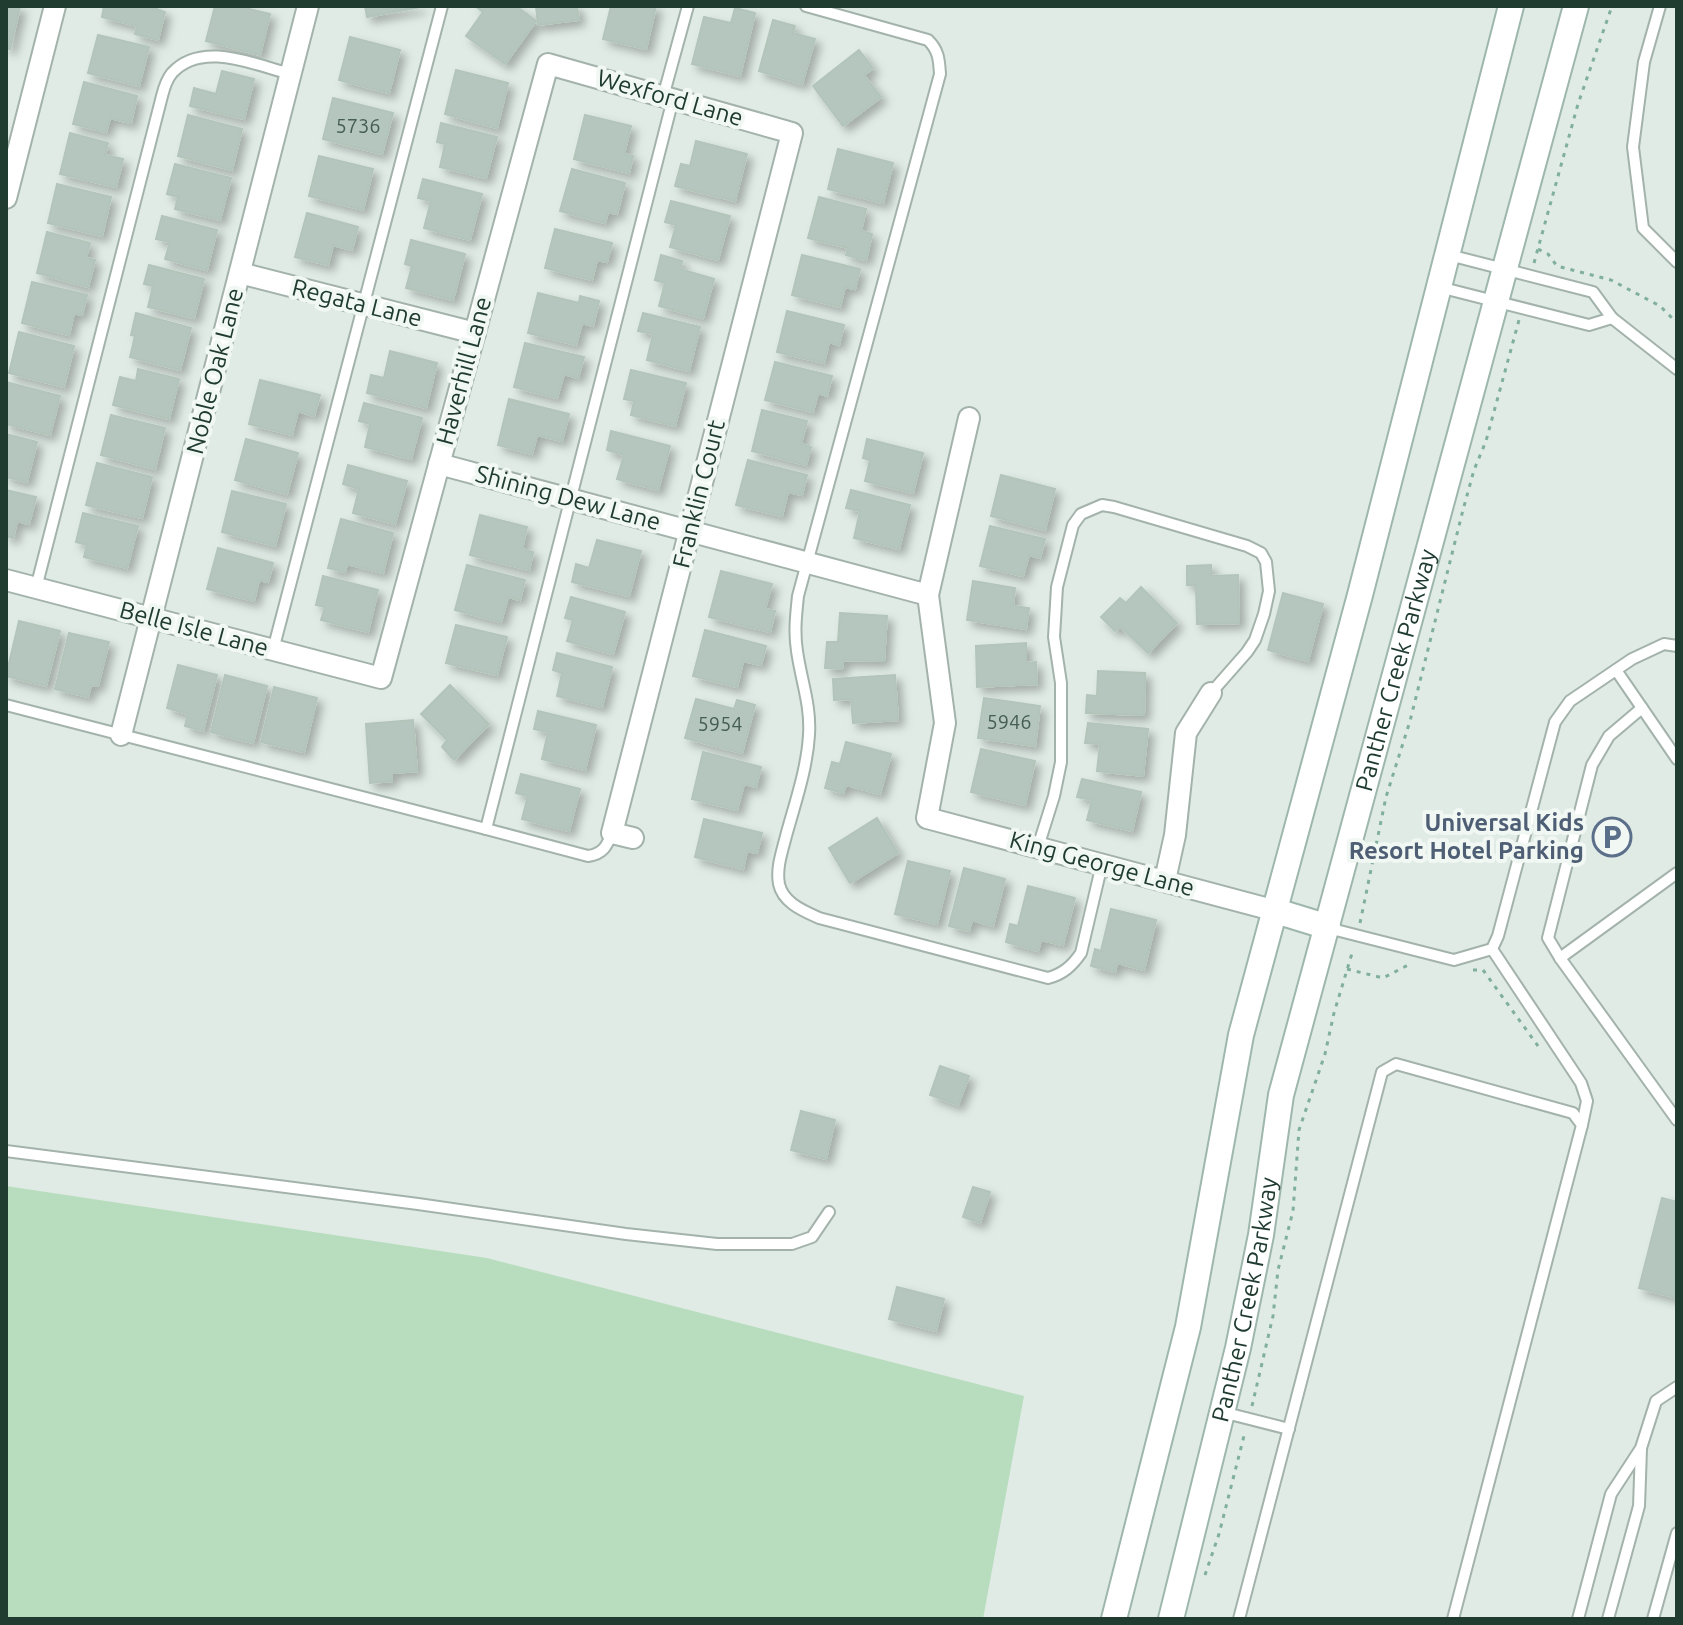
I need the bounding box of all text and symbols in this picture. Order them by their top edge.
street label: Wexford Lane [594,64,746,131]
house number: 5736 [335,114,381,137]
street label: Regata Lane [289,273,425,332]
street label: Noble Oak Lane [181,285,248,457]
street label: Haverhill Lane [431,294,496,448]
street label: Franklin Court [667,416,730,571]
street label: Shining Dew Lane [473,460,664,535]
street label: Panther Creek Parkway [1350,546,1441,794]
street label: Belle Isle Lane [117,596,271,661]
house number: 5946 [986,710,1032,733]
house number: 5954 [697,712,743,735]
place label: Universal Kids Resort Hotel Parking [1349,809,1584,864]
parking icon: Universal Kids Resort Hotel Parking [1591,816,1633,858]
street label: King George Lane [1007,826,1198,901]
street label: Panther Creek Parkway [1206,1175,1282,1425]

